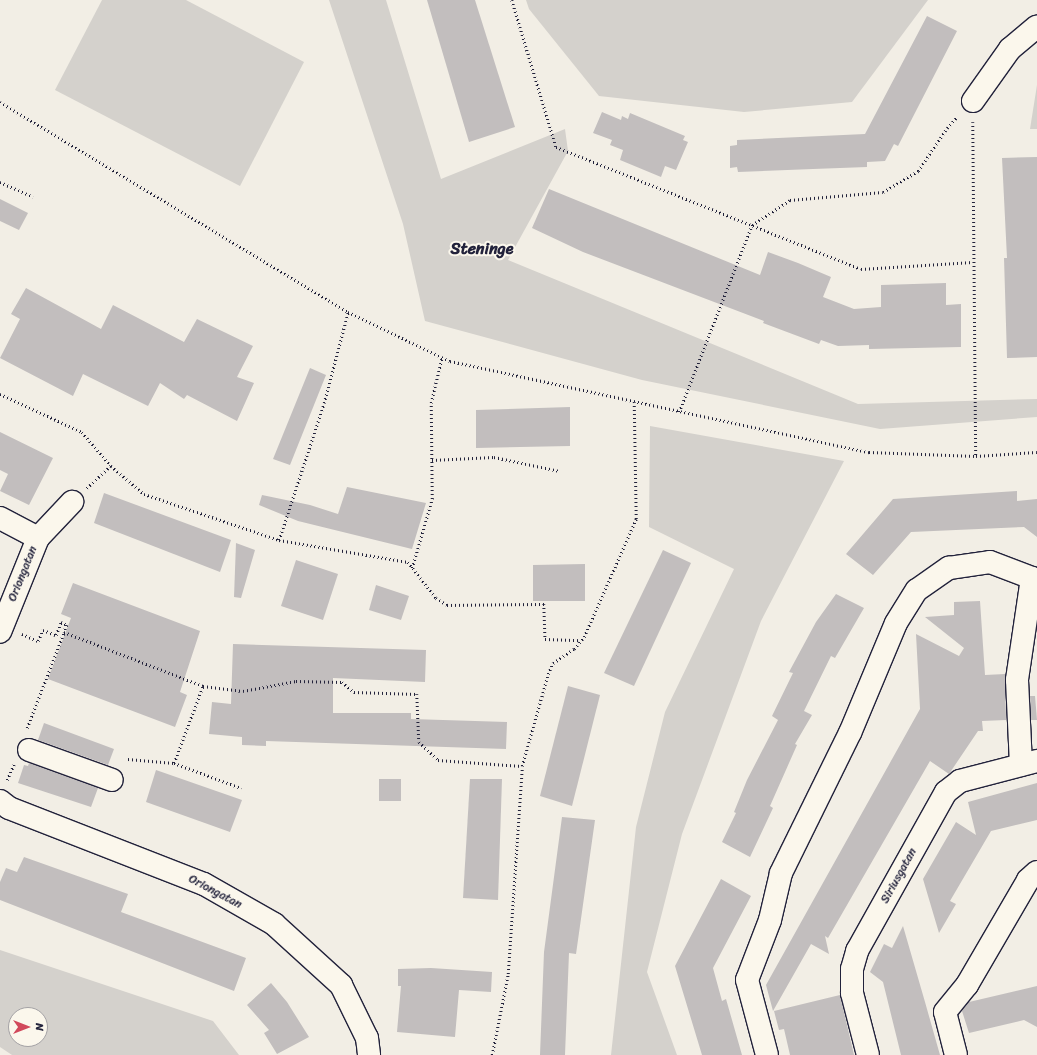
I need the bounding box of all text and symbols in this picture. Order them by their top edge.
district label: Steninge [451,239,513,259]
street label: Oriongatan [5,544,41,604]
street label: Siriusgatan [878,846,920,906]
street label: Oriongatan [186,872,244,912]
north arrow [8,1007,48,1047]
text: N [30,1023,49,1031]

